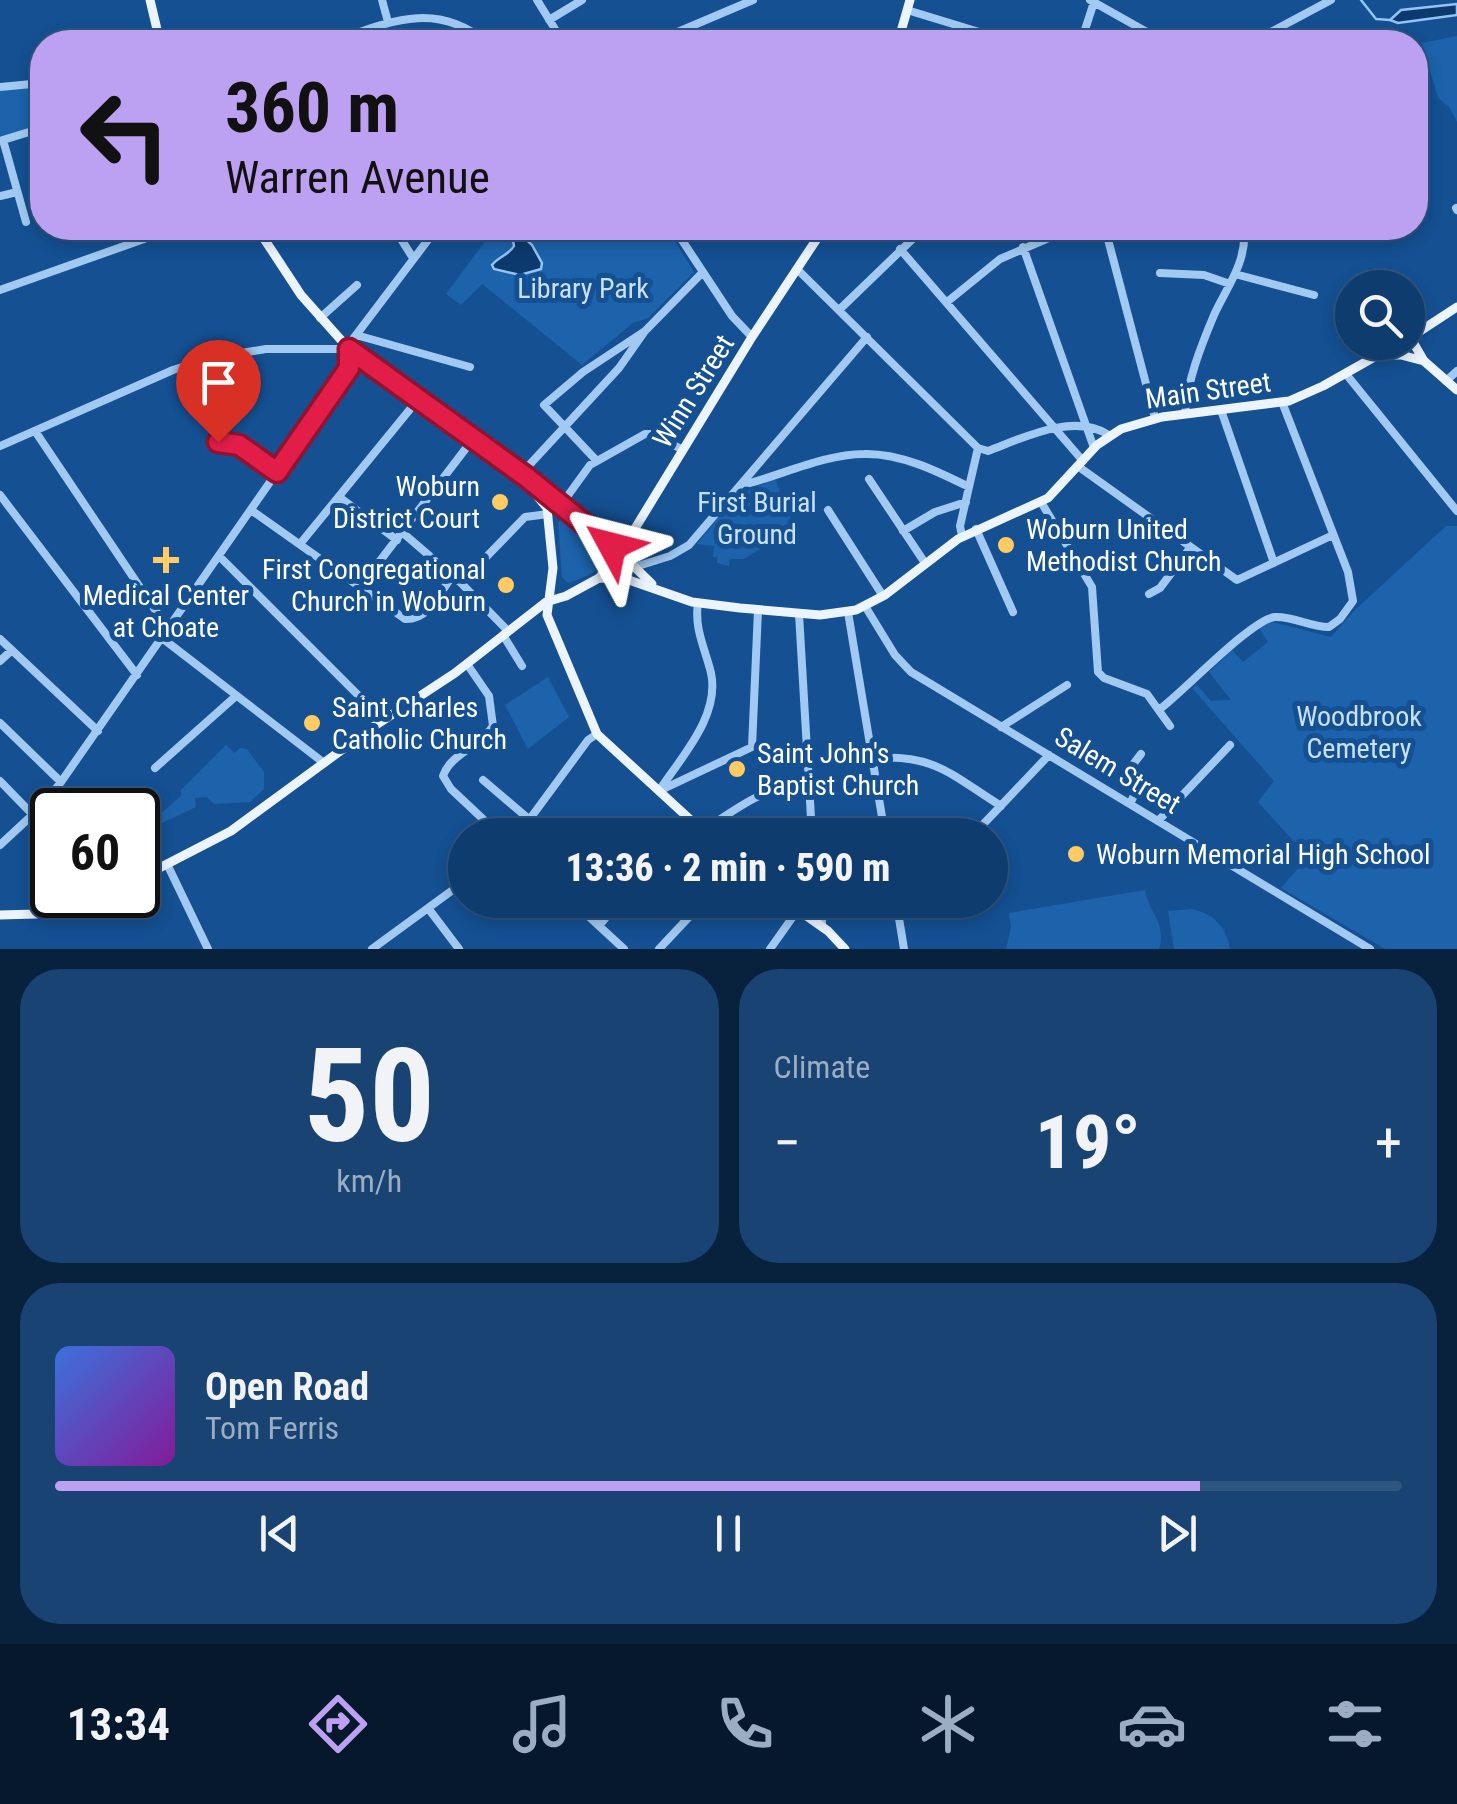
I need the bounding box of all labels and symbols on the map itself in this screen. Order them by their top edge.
park label: Library Park [517,272,649,305]
street label: Winn Street [646,329,741,454]
pin [176,340,261,443]
street label: Main Street [1143,365,1273,416]
place label: Woburn District Court [333,470,480,535]
park label: First Burial Ground [697,486,817,551]
marker: Woburn District Court [489,491,511,513]
position arrow [560,494,664,598]
place label: Woburn United Methodist Church [1026,513,1222,578]
marker: Woburn United Methodist Church [995,534,1017,556]
marker: Medical Center at Choate [153,547,179,573]
place label: First Congregational Church in Woburn [262,553,486,618]
marker: First Congregational Church in Woburn [495,574,517,596]
place label: Medical Center at Choate [83,579,249,644]
place label: Saint Charles Catholic Church [332,691,507,756]
park label: Woodbrook Cemetery [1296,700,1422,765]
marker: Saint Charles Catholic Church [301,712,323,734]
street label: Salem Street [1049,720,1187,821]
place label: Saint John's Baptist Church [757,737,919,802]
marker: Saint John's Baptist Church [726,758,748,780]
speed limit sign: 60 [30,788,160,918]
place label: Woburn Memorial High School [1096,838,1431,871]
marker: Woburn Memorial High School [1065,843,1087,865]

